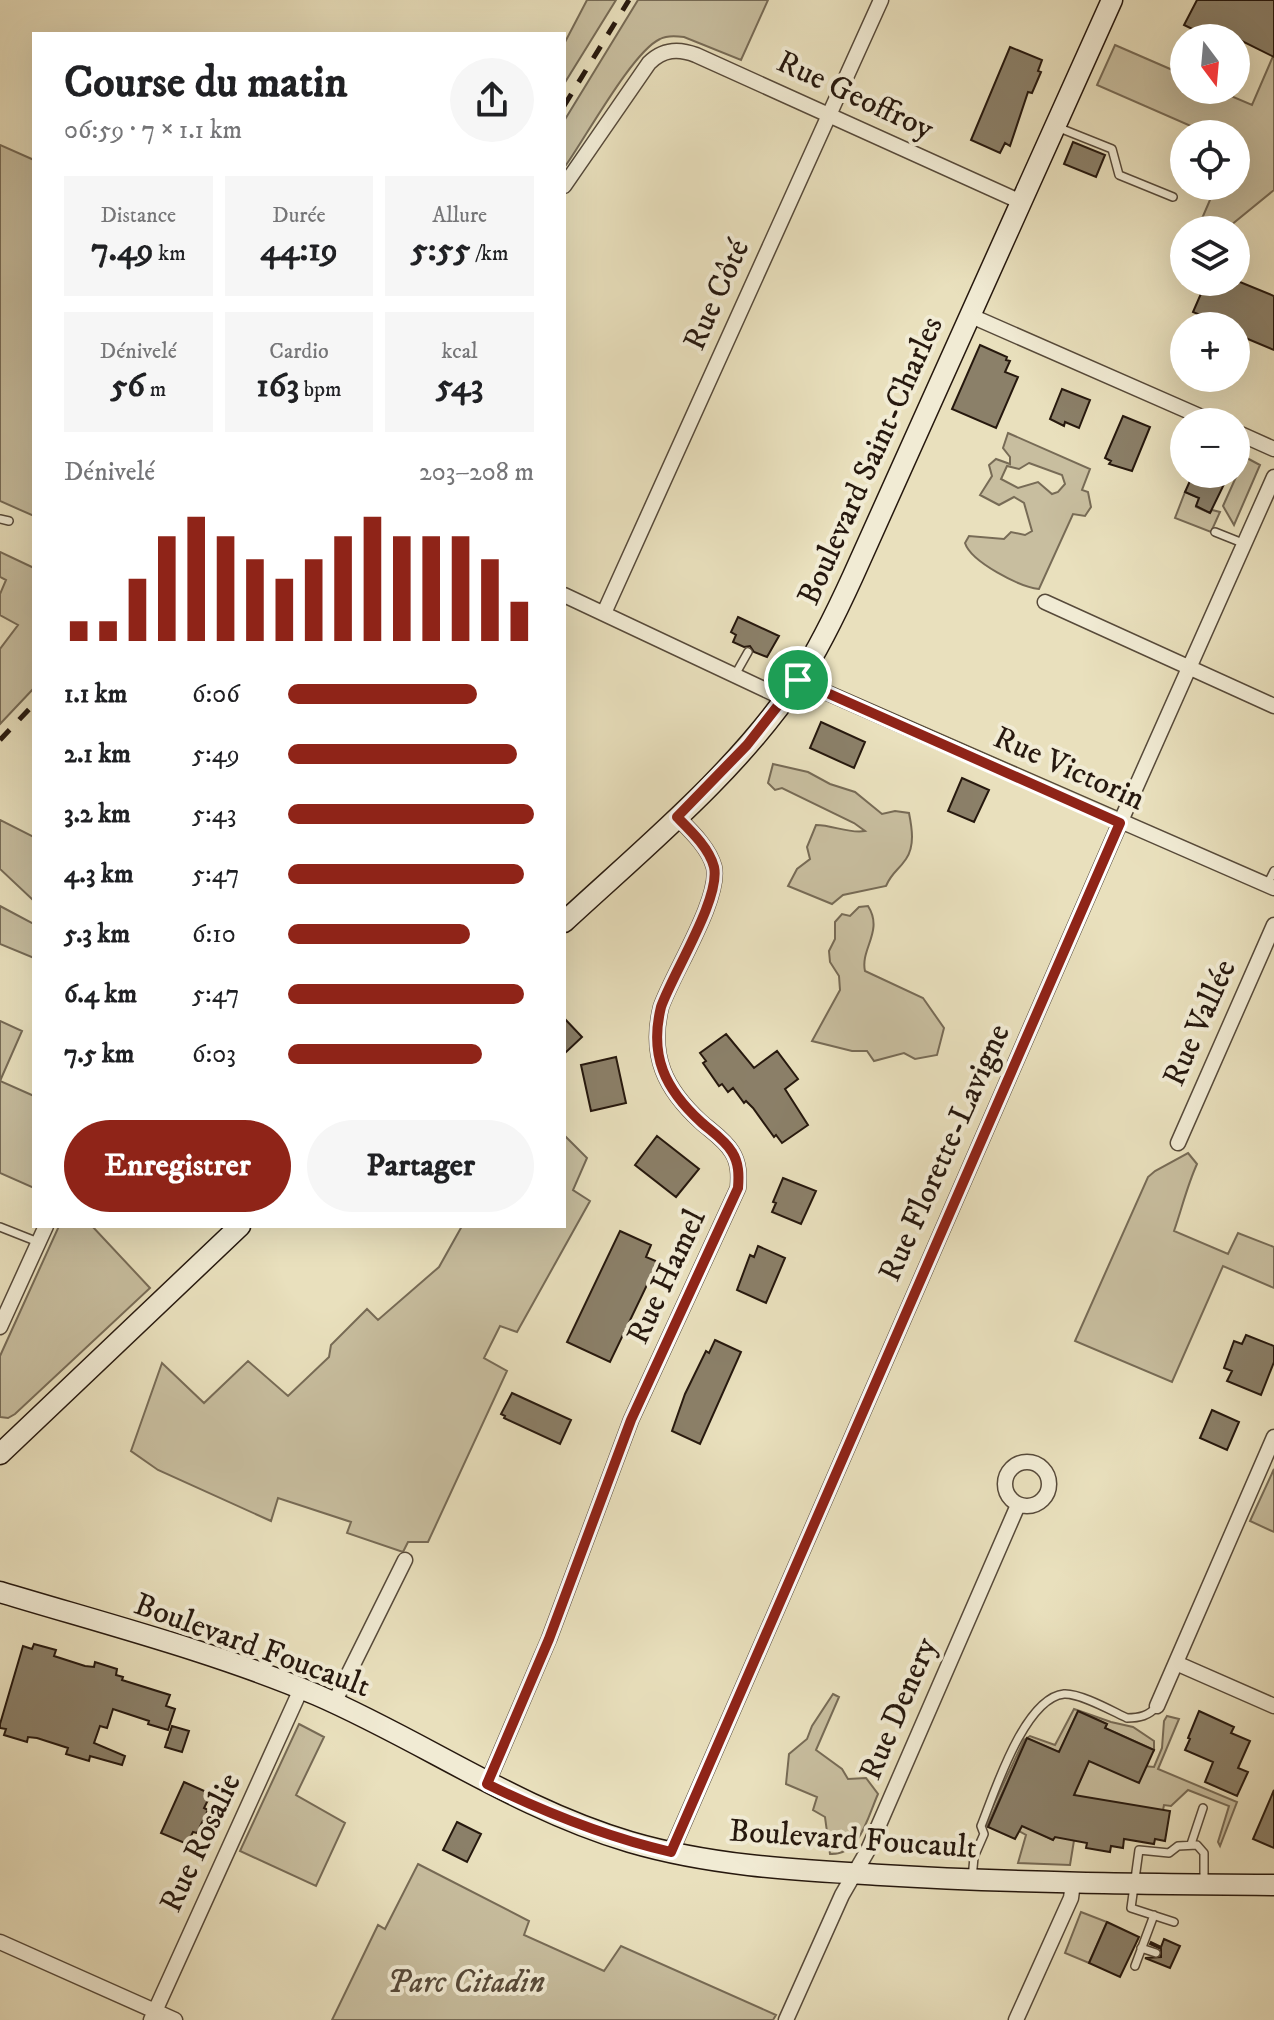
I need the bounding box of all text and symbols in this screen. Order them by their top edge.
north arrow [1170,24,1250,104]
map controls [1170,24,1250,488]
street label: Rue Geoffroy [770,42,941,150]
text: Course du matin [64,56,347,111]
button: share [450,58,534,142]
text: 06:59 · 7 × 1.1 km [64,114,242,147]
button: locate [1170,120,1250,200]
text: Distance [100,202,176,229]
text: Durée [272,202,326,229]
text: Allure [432,202,487,229]
button: layers [1170,216,1250,296]
text: 7.49 [91,229,154,271]
text: 44:19 [260,229,338,271]
text: 5:55 [411,229,470,271]
street label: Rue Côté [675,233,759,357]
text: km [154,240,186,267]
text: /km [470,240,509,267]
street label: Boulevard Saint-Charles [789,311,953,611]
button: + [1170,312,1250,392]
text: Dénivelé [100,338,177,365]
text: Cardio [269,338,329,365]
text: kcal [442,338,478,365]
text: 56 [110,365,145,407]
text: 163 [256,365,299,407]
text: 543 [436,365,483,407]
text: m [145,376,166,403]
text: bpm [299,376,342,403]
button: − [1170,408,1250,488]
text: Dénivelé [64,456,155,489]
text: 203–208 m [419,456,534,489]
pin [764,646,832,714]
icon: arrive [776,658,820,702]
text: 1.1 km [64,678,127,711]
text: 6:06 [192,678,240,711]
street label: Rue Victorin [987,718,1151,820]
text: 2.1 km [64,738,131,771]
text: 5:49 [192,738,240,771]
text: 3.2 km [64,798,131,831]
text: 5:43 [192,798,236,831]
text: 4.3 km [64,858,133,891]
text: 5:47 [192,858,240,891]
text: 5.3 km [64,918,130,951]
text: 6:10 [192,918,236,951]
street label: Rue Vallée [1154,954,1246,1092]
text: 6.4 km [64,978,137,1011]
text: 5:47 [192,978,240,1011]
street label: Rue Florette-Lavigne [870,1018,1020,1288]
text: 7.5 km [64,1038,134,1071]
text: 6:03 [192,1038,236,1071]
button: Enregistrer [64,1120,291,1212]
button: Partager [307,1120,534,1212]
street label: Rue Hamel [618,1203,716,1351]
street label: Boulevard Foucault [128,1585,376,1707]
street label: Rue Denery [851,1631,947,1786]
street label: Rue Rosalie [151,1767,251,1919]
street label: Boulevard Foucault [728,1811,978,1869]
park label: Parc Citadin [387,1963,545,2003]

